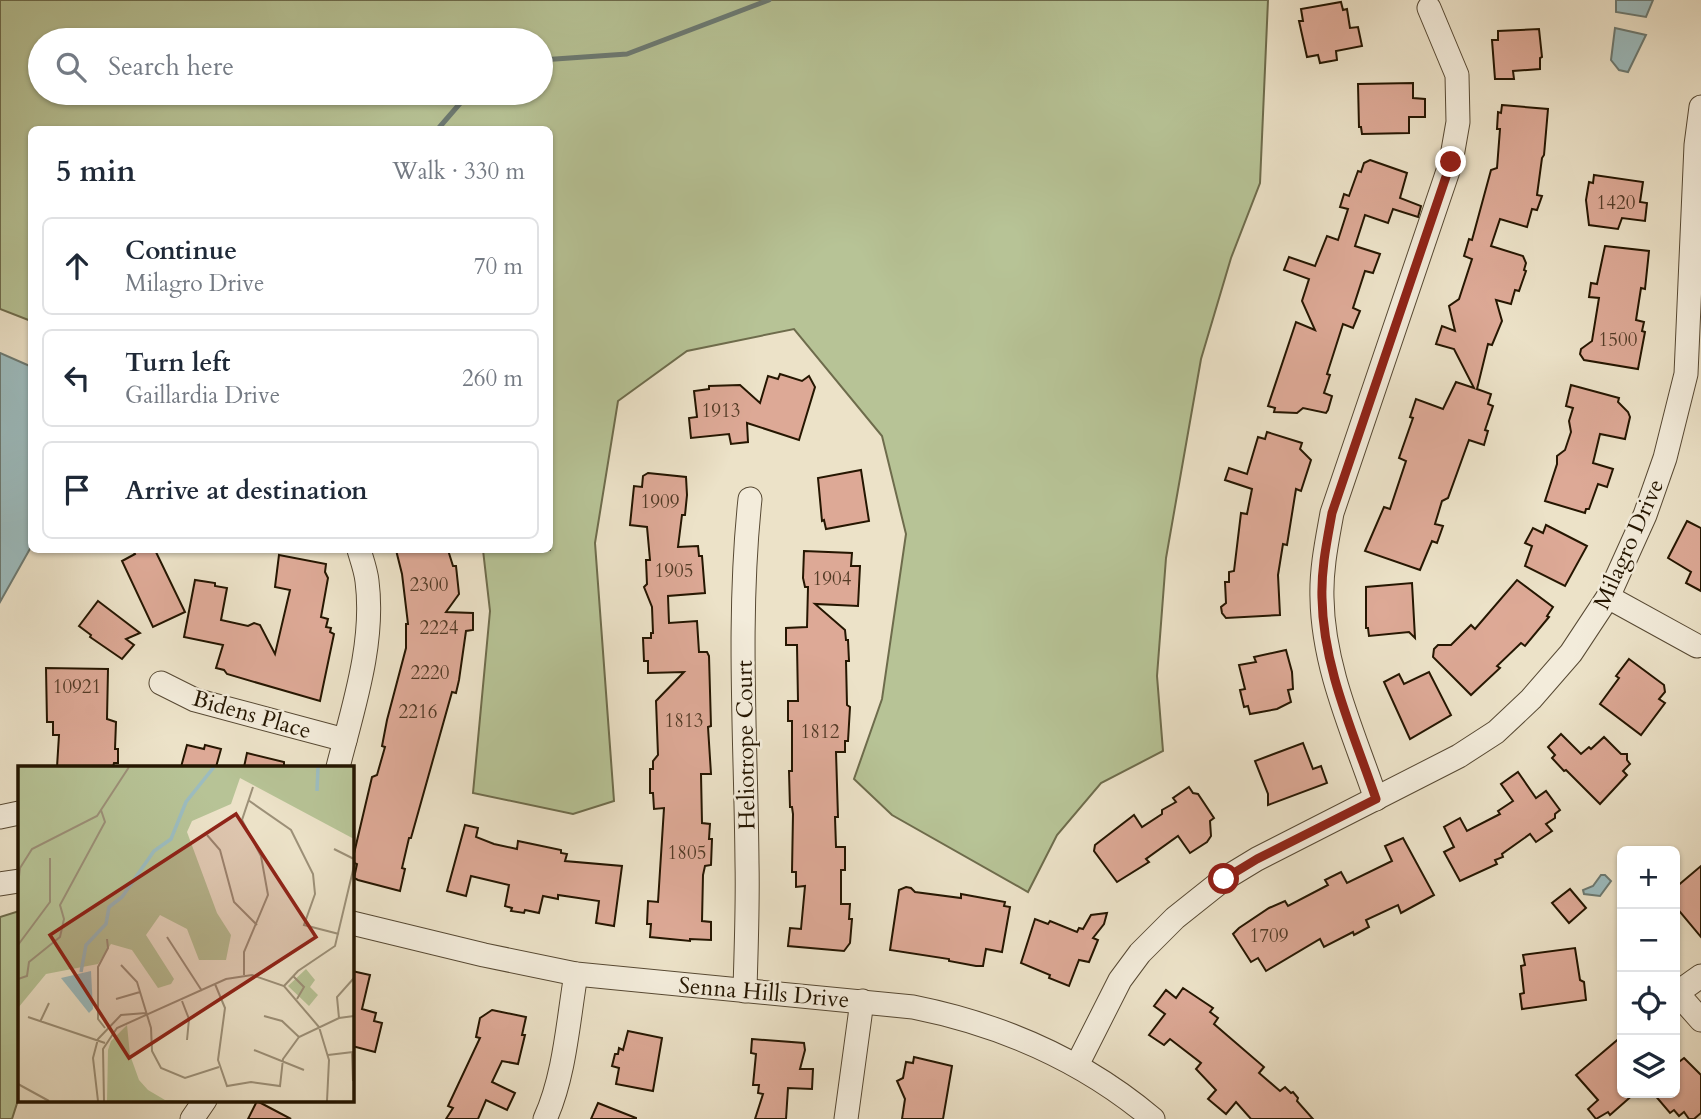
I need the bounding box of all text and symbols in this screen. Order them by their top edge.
search box [28,28,553,105]
icon: search [52,48,90,86]
text: Search here [108,49,234,84]
route end [1435,146,1466,177]
text: 5 min [56,151,136,192]
text: Walk · 330 m [392,156,525,187]
house number: 1420 [1597,190,1636,216]
text: Continue [125,233,237,268]
icon: ahead [58,247,96,285]
text: 70 m [474,251,523,282]
text: Milagro Drive [125,268,264,299]
house number: 1500 [1599,327,1638,353]
text: Turn left [125,345,230,380]
icon: left [58,359,96,397]
text: 260 m [462,363,523,394]
text: Gaillardia Drive [125,380,280,411]
house number: 1913 [702,398,740,424]
icon: arrive [58,471,96,509]
text: Arrive at destination [125,473,368,508]
street label: Milagro Drive [1586,474,1671,614]
house number: 1909 [641,489,680,515]
house number: 1905 [655,558,693,584]
house number: 1904 [813,566,852,592]
house number: 2300 [410,572,449,598]
house number: 2224 [420,615,459,641]
house number: 2220 [411,660,450,686]
street label: Heliotrope Court [729,660,762,830]
house number: 10921 [53,674,101,700]
street label: Bidens Place [189,683,315,746]
house number: 2216 [399,699,437,725]
house number: 1813 [665,708,703,734]
house number: 1812 [801,719,840,745]
inset map [18,766,354,1102]
house number: 1805 [668,840,706,866]
map controls [1617,846,1680,1098]
button: + [1617,846,1680,909]
route start [1208,863,1239,894]
button: − [1617,909,1680,972]
house number: 1709 [1250,923,1289,949]
street label: Senna Hills Drive [677,970,851,1015]
button: locate [1617,972,1680,1035]
button: layers [1617,1035,1680,1098]

